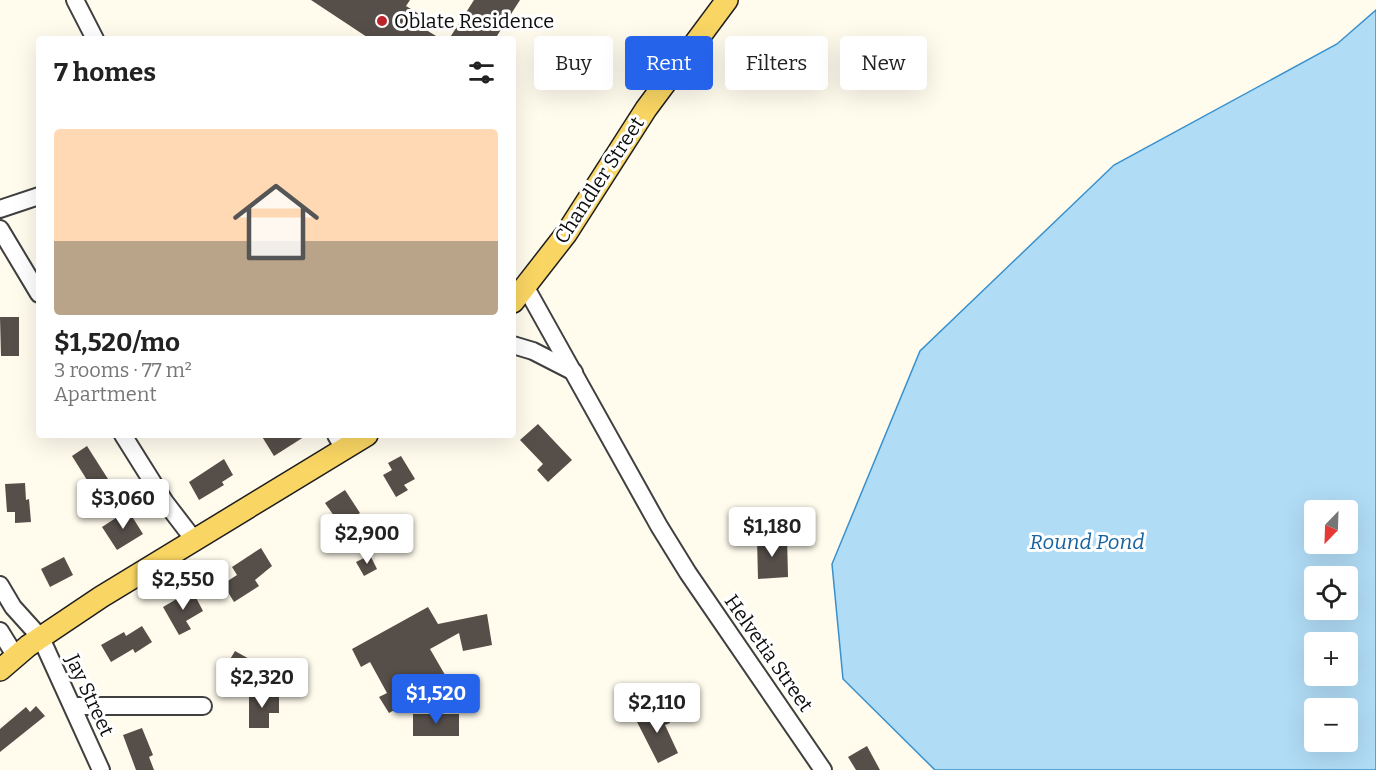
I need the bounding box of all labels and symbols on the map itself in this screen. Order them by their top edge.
place label: Oblate Residence [394,9,554,33]
marker: Oblate Residence [375,14,389,28]
street label: Chandler Street [549,112,649,248]
pin: $3,060 [74,479,172,530]
north arrow [1304,500,1358,554]
pin: $1,180 [723,507,821,558]
pin: $2,900 [318,514,416,565]
water label: Round Pond [1030,529,1144,555]
pin: $2,550 [134,560,232,611]
street label: Helvetia Street [720,590,818,716]
street label: Jay Street [60,649,119,740]
pin: $2,320 [213,658,311,709]
pin: $1,520 [387,674,485,725]
pin: $2,110 [608,683,706,734]

